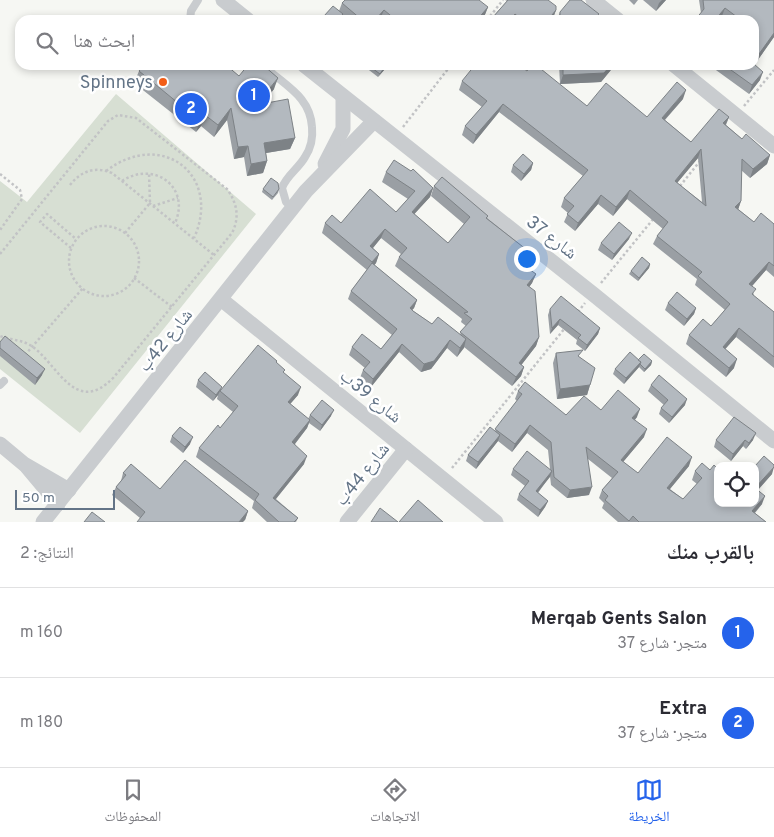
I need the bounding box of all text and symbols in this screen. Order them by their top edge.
search box [15,15,759,70]
icon: search [33,29,61,57]
text: ابحث هنا [73,30,135,54]
place label: Spinneys [80,72,153,95]
marker: Spinneys [157,76,169,88]
pin: 1 [238,77,270,115]
pin: 2 [175,90,207,128]
street label: شارع 37 [521,211,581,265]
your location [514,246,540,272]
street label: شارع 42ب [134,305,199,377]
street label: شارع 39ب [334,365,406,429]
street label: شارع 44ب [331,439,396,511]
map controls [714,462,759,507]
button: locate [714,462,759,507]
scale bar [15,487,115,510]
text: 50 m [22,490,55,507]
text: بالقرب منك [667,540,754,567]
text: النتائج: 2 [20,544,74,564]
text: Merqab Gents Salon [531,607,707,631]
text: 160 m [20,623,63,643]
text: 1 [735,623,741,643]
text: متجر · شارع 37 [617,634,707,654]
text: Extra [659,697,707,721]
text: 180 m [20,713,63,733]
text: 2 [733,713,743,733]
text: متجر · شارع 37 [617,724,707,744]
tab: المحفوظات [104,776,161,830]
tab: الاتجاهات [370,776,420,830]
tab: الخريطة [628,776,670,830]

